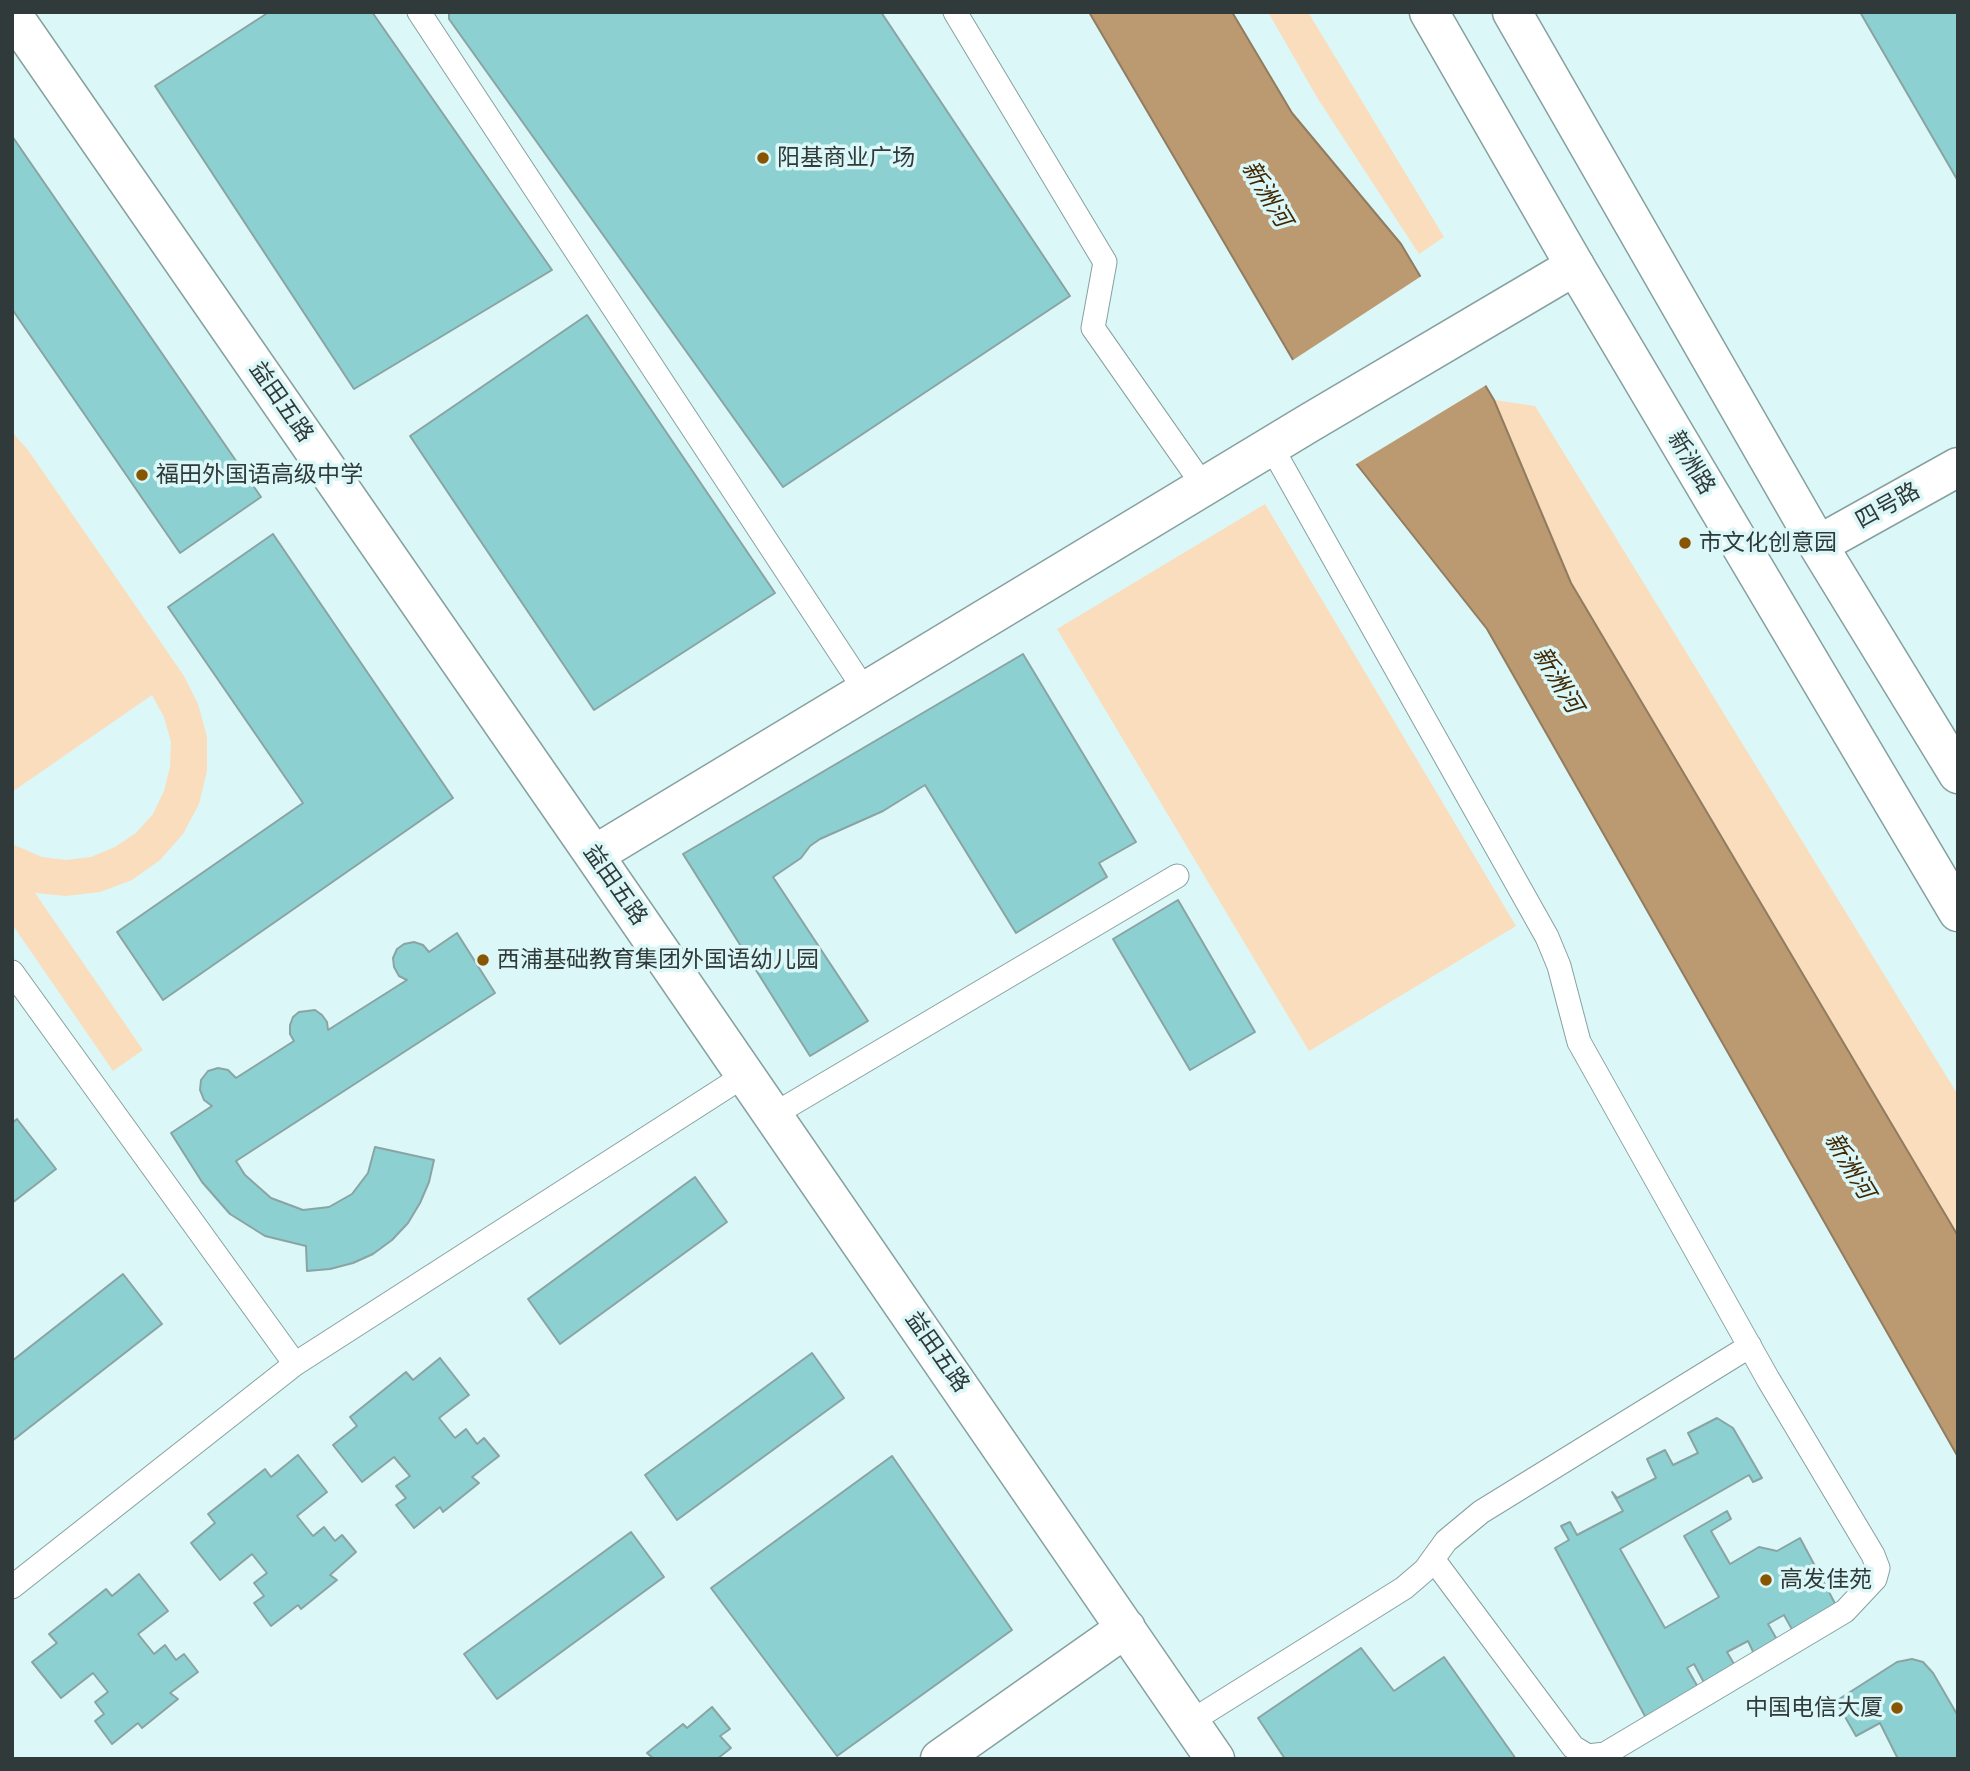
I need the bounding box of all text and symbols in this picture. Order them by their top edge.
place label: 阳基商业广场 [777,144,915,172]
marker: 阳基商业广场 [755,150,771,166]
water label: 新洲河 [1235,156,1297,232]
street label: 益田五路 [243,356,319,448]
street label: 新洲路 [1661,426,1721,500]
place label: 福田外国语高级中学 [156,461,363,489]
marker: 福田外国语高级中学 [134,467,150,483]
street label: 四号路 [1851,477,1925,535]
place label: 市文化创意园 [1699,529,1837,557]
marker: 市文化创意园 [1677,535,1693,551]
water label: 新洲河 [1526,642,1588,718]
street label: 益田五路 [577,839,653,931]
place label: 西浦基础教育集团外国语幼儿园 [497,946,819,974]
marker: 西浦基础教育集团外国语幼儿园 [475,952,491,968]
water label: 新洲河 [1818,1128,1880,1204]
street label: 益田五路 [899,1306,975,1398]
place label: 高发佳苑 [1780,1566,1872,1594]
marker: 高发佳苑 [1758,1572,1774,1588]
place label: 中国电信大厦 [1745,1694,1883,1722]
marker: 中国电信大厦 [1889,1700,1905,1716]

